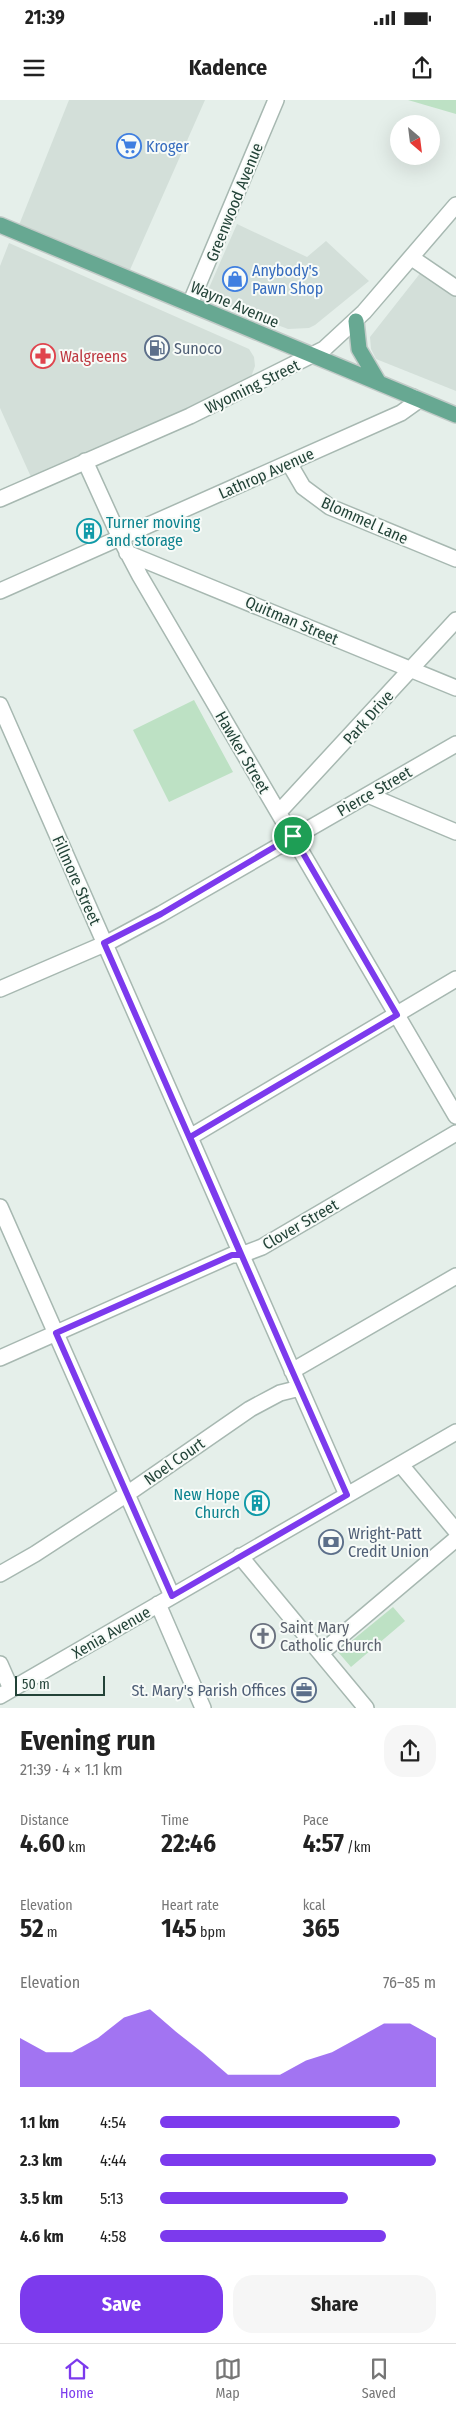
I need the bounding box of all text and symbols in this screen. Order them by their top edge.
text: 21:39 [25,6,65,29]
icon: menu [20,54,48,82]
text: Kadence [189,54,267,81]
icon: share [408,54,436,82]
north arrow [390,115,440,165]
map controls [390,115,440,165]
supermarket icon: Kroger [116,133,142,159]
place label: Kroger [146,137,189,156]
street label: Greenwood Avenue [202,140,267,264]
place label: Anybody's Pawn Shop [252,261,323,298]
shop icon: Anybody's Pawn Shop [222,266,248,292]
street label: Wayne Avenue [188,277,282,332]
fuel station icon: Sunoco [144,335,170,361]
place label: Sunoco [174,339,222,358]
pharmacy icon: Walgreens [30,343,56,369]
place label: Walgreens [60,347,127,366]
street label: Wyoming Street [202,355,303,418]
street label: Lathrop Avenue [216,444,317,503]
street label: Blommel Lane [318,493,411,548]
place label: Turner moving and storage [106,513,201,550]
building icon: Turner moving and storage [76,518,102,544]
street label: Quitman Street [242,592,342,649]
street label: Park Drive [339,686,398,748]
street label: Hawker Street [211,708,274,797]
street label: Pierce Street [334,762,416,820]
pin [272,815,314,857]
icon: arrive [279,822,307,850]
street label: Fillmore Street [48,833,105,929]
street label: Clover Street [259,1195,342,1254]
street label: Noel Court [140,1433,209,1489]
place label: New Hope Church [174,1485,240,1522]
building icon: New Hope Church [244,1490,270,1516]
place label: Wright-Patt Credit Union [348,1524,429,1561]
bank icon: Wright-Patt Credit Union [318,1529,344,1555]
street label: Xenia Avenue [69,1602,154,1663]
place label: Saint Mary Catholic Church [280,1618,382,1655]
church icon: Saint Mary Catholic Church [250,1623,276,1649]
scale bar [15,1673,105,1696]
text: 50 m [22,1676,50,1693]
office icon: St. Mary's Parish Offices [291,1677,317,1703]
place label: St. Mary's Parish Offices [131,1681,286,1700]
text: Evening run [20,1724,156,1757]
button: share [384,1725,436,1777]
text: 21:39 · 4 × 1.1 km [20,1760,123,1779]
text: Distance [20,1812,69,1829]
text: Time [161,1812,189,1829]
text: Pace [303,1812,329,1829]
text: 4.60 [20,1829,65,1859]
text: 22:46 [161,1829,216,1859]
text: 4:57 [303,1829,344,1859]
text: km [65,1839,86,1856]
text: /km [344,1839,371,1856]
text: Elevation [20,1897,73,1914]
text: Heart rate [161,1897,219,1914]
text: kcal [303,1897,325,1914]
text: 52 [20,1914,44,1944]
text: 145 [161,1914,197,1944]
text: 365 [303,1914,340,1944]
text: m [44,1924,58,1941]
text: bpm [197,1924,226,1941]
text: Elevation [20,1973,80,1992]
text: 76–85 m [383,1973,436,1992]
text: 1.1 km [20,2113,59,2132]
text: 4:54 [100,2113,126,2132]
text: 2.3 km [20,2151,63,2170]
text: 4:44 [100,2151,127,2170]
text: 3.5 km [20,2189,63,2208]
text: 5:13 [100,2189,124,2208]
text: 4.6 km [20,2227,64,2246]
text: 4:58 [100,2227,127,2246]
button: Save [20,2275,223,2333]
button: Share [233,2275,436,2333]
tab: Home [60,2355,94,2402]
tab: Map [214,2355,242,2402]
tab: Saved [362,2355,396,2402]

